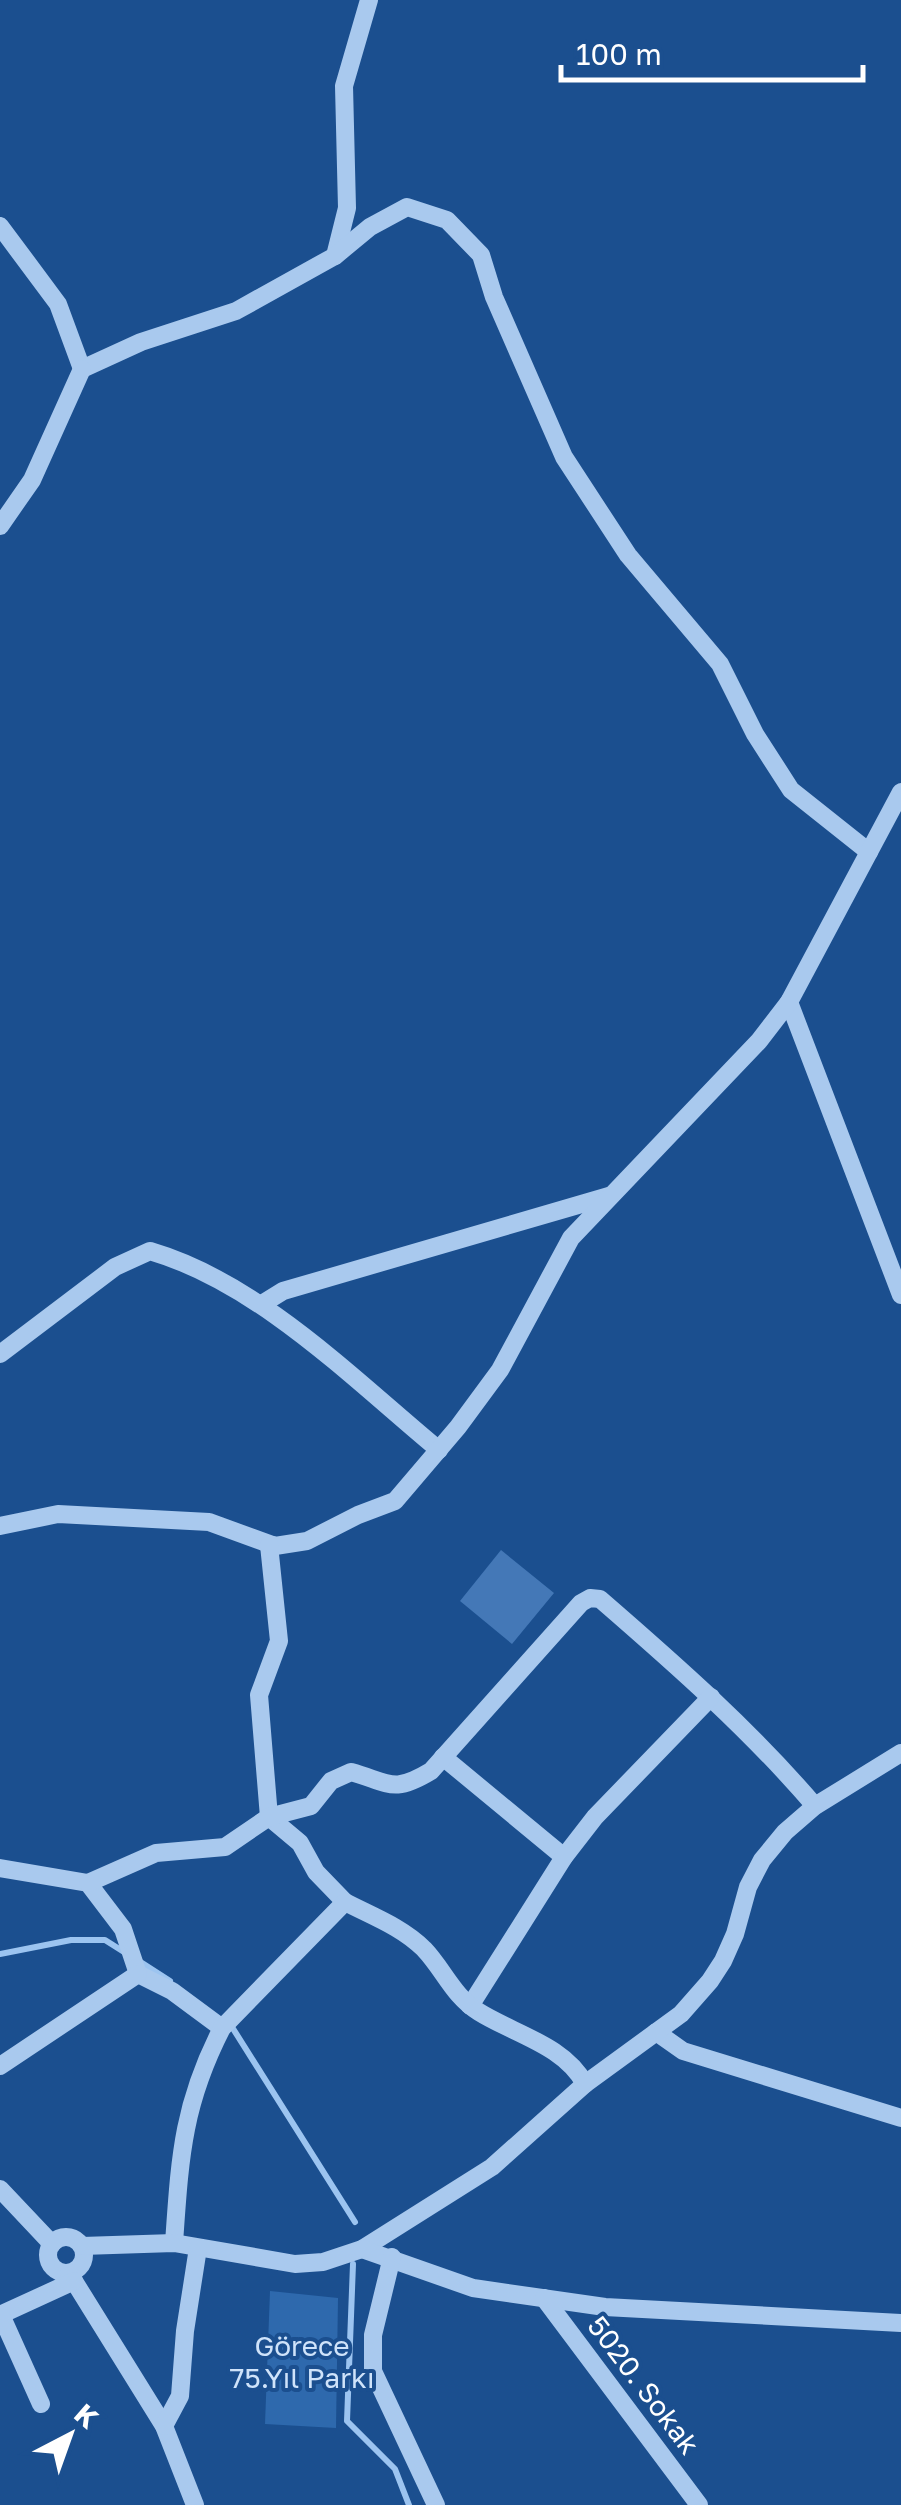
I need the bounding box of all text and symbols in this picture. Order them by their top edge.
scale bar [561,20,864,82]
text: 100 m [576,36,662,72]
street label: 5020. Sokak [581,2309,707,2461]
park label: Görece 75.Yıl Parkı [230,2329,374,2394]
north arrow [20,2385,120,2485]
text: K [68,2397,105,2435]

